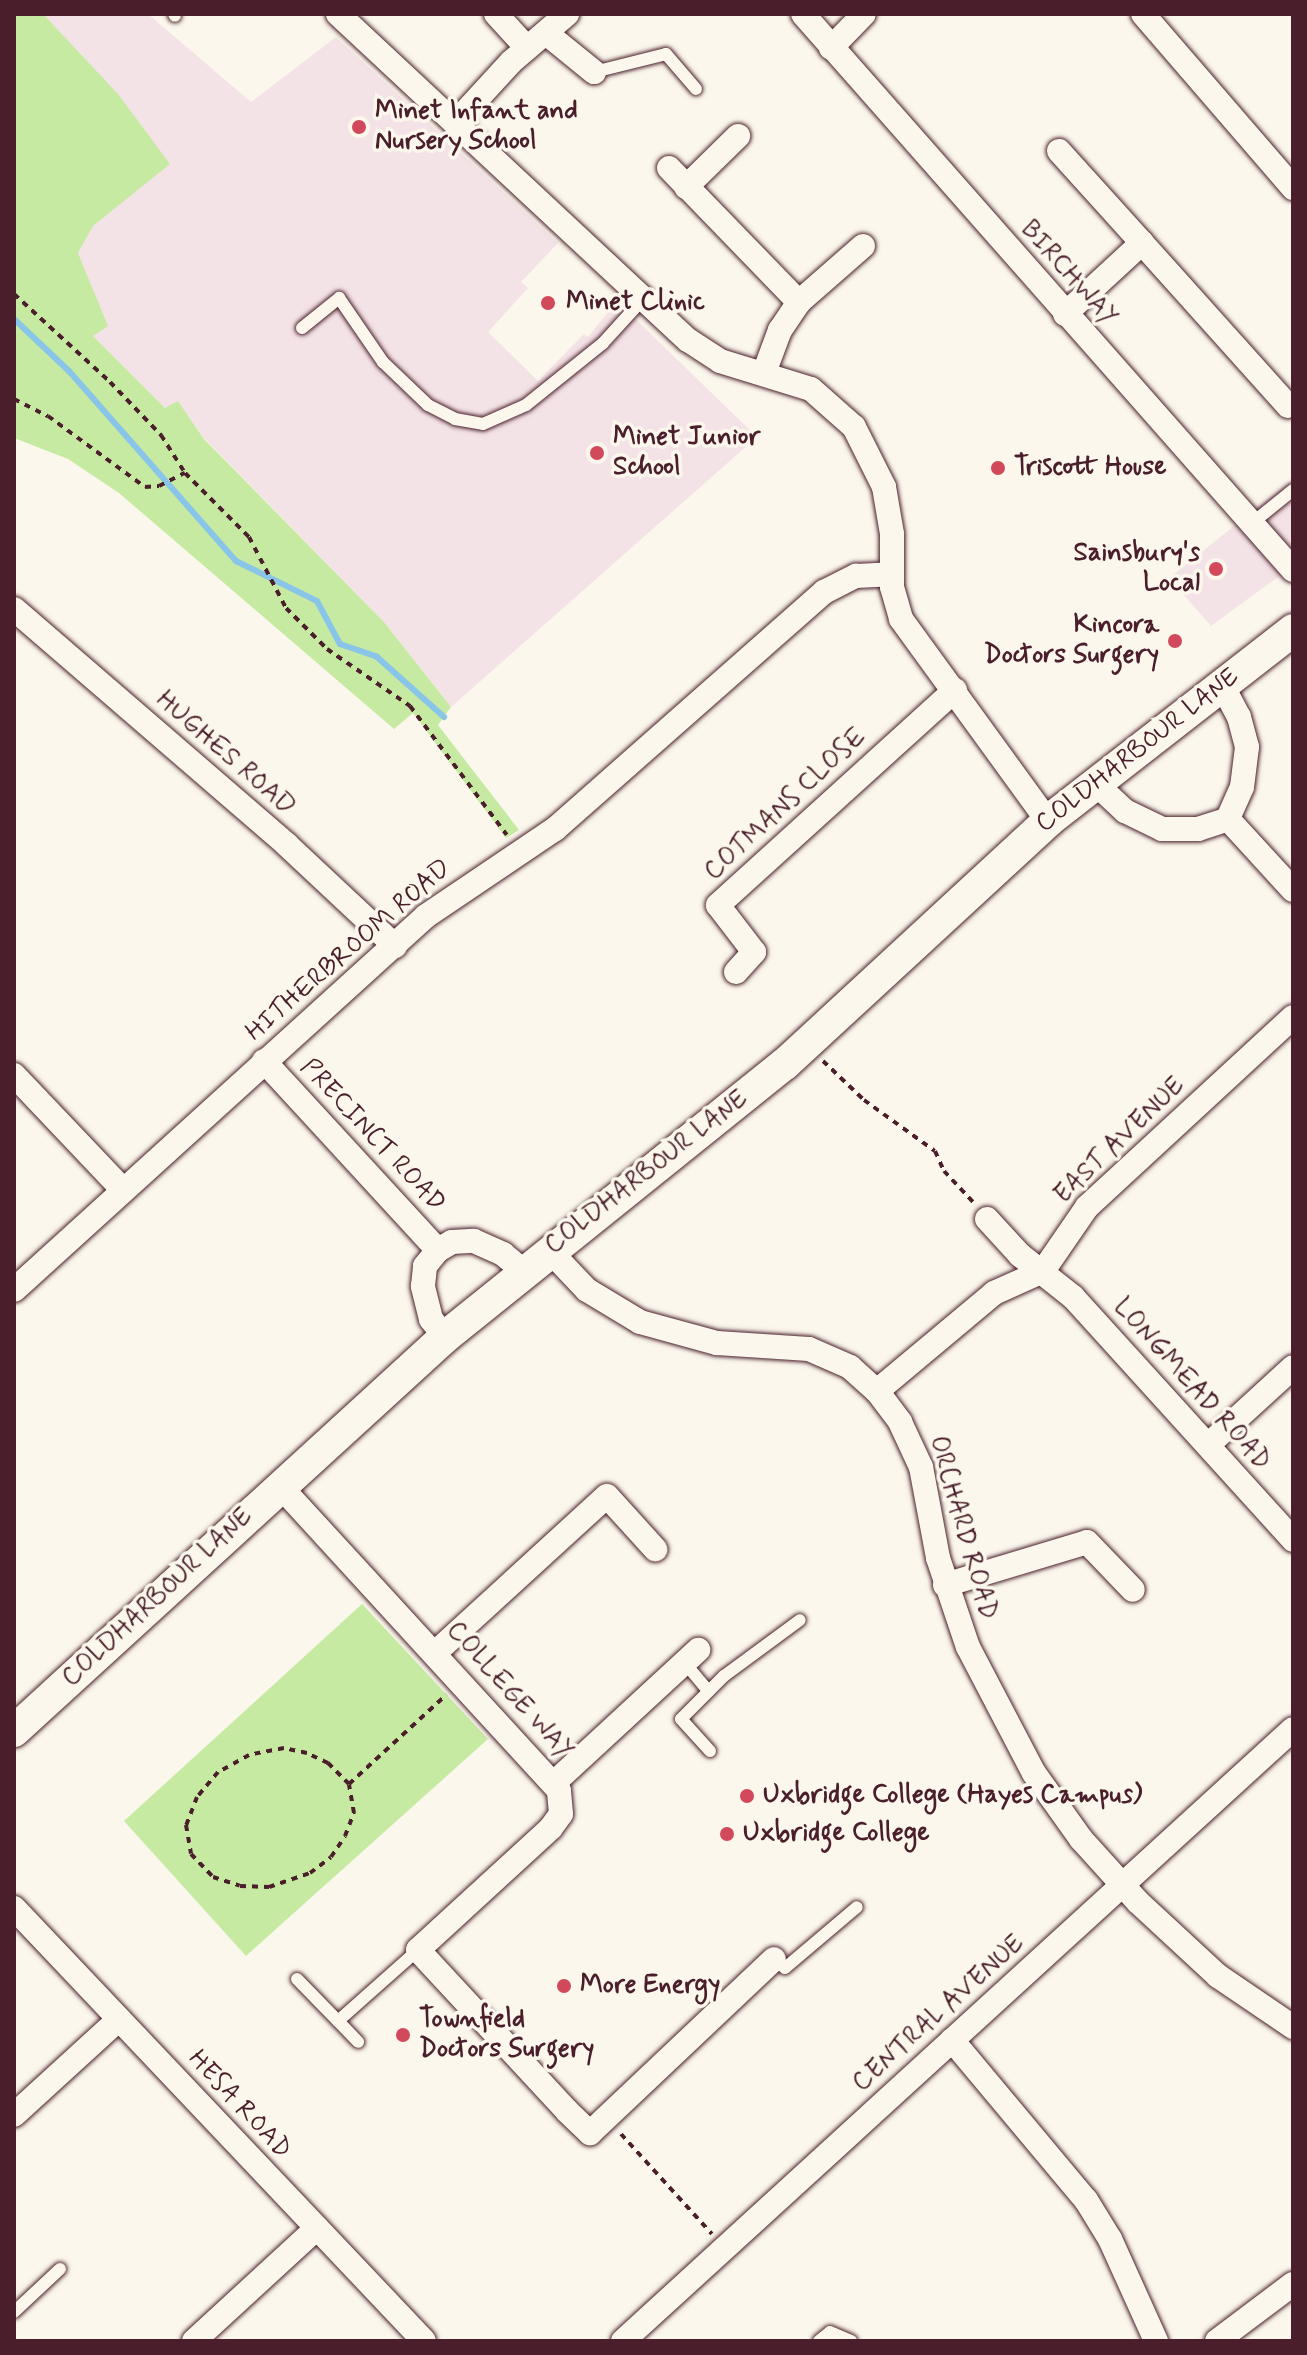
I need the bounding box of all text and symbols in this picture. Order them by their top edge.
place label: Minet Infant and Nursery School [375,96,582,158]
marker: Minet Infant and Nursery School [350,118,368,136]
street label: BIRCHWAY [1013,215,1123,333]
place label: Minet Clinic [566,287,705,319]
marker: Minet Clinic [537,292,559,314]
place label: Minet Junior School [613,422,758,484]
marker: Minet Junior School [588,444,606,462]
place label: Triscott House [1014,452,1166,484]
marker: Triscott House [989,459,1007,477]
place label: Sainsbury's Local [1074,538,1200,600]
marker: Sainsbury's Local [1207,560,1225,578]
place label: Kincora Doctors Surgery [983,610,1159,672]
marker: Kincora Doctors Surgery [1166,632,1184,650]
street label: COLDHARBOUR LANE [1028,660,1248,842]
street label: HUGHES ROAD [149,685,301,823]
street label: COTMANS CLOSE [698,722,874,888]
street label: HITHERBROOM ROAD [240,854,458,1048]
street label: PRECINCT ROAD [293,1053,451,1219]
street label: EAST AVENUE [1048,1070,1192,1212]
street label: COLDHARBOUR LANE [537,1082,757,1264]
street label: LONGMEAD ROAD [1107,1294,1275,1476]
street label: ORCHARD ROAD [921,1434,1003,1622]
street label: COLDHARBOUR LANE [54,1499,262,1697]
street label: COLLEGE WAY [438,1615,580,1767]
place label: Uxbridge College (Hayes Campus) [763,1780,1137,1812]
marker: Uxbridge College (Hayes Campus) [738,1787,756,1805]
place label: Uxbridge College [743,1818,929,1850]
marker: Uxbridge College [718,1825,736,1843]
street label: CENTRAL AVENUE [846,1928,1032,2100]
place label: More Energy [580,1970,719,2002]
marker: More Energy [555,1977,573,1995]
place label: Townfield Doctors Surgery [419,2004,595,2066]
marker: Townfield Doctors Surgery [394,2026,412,2044]
street label: HESA ROAD [182,2045,296,2165]

